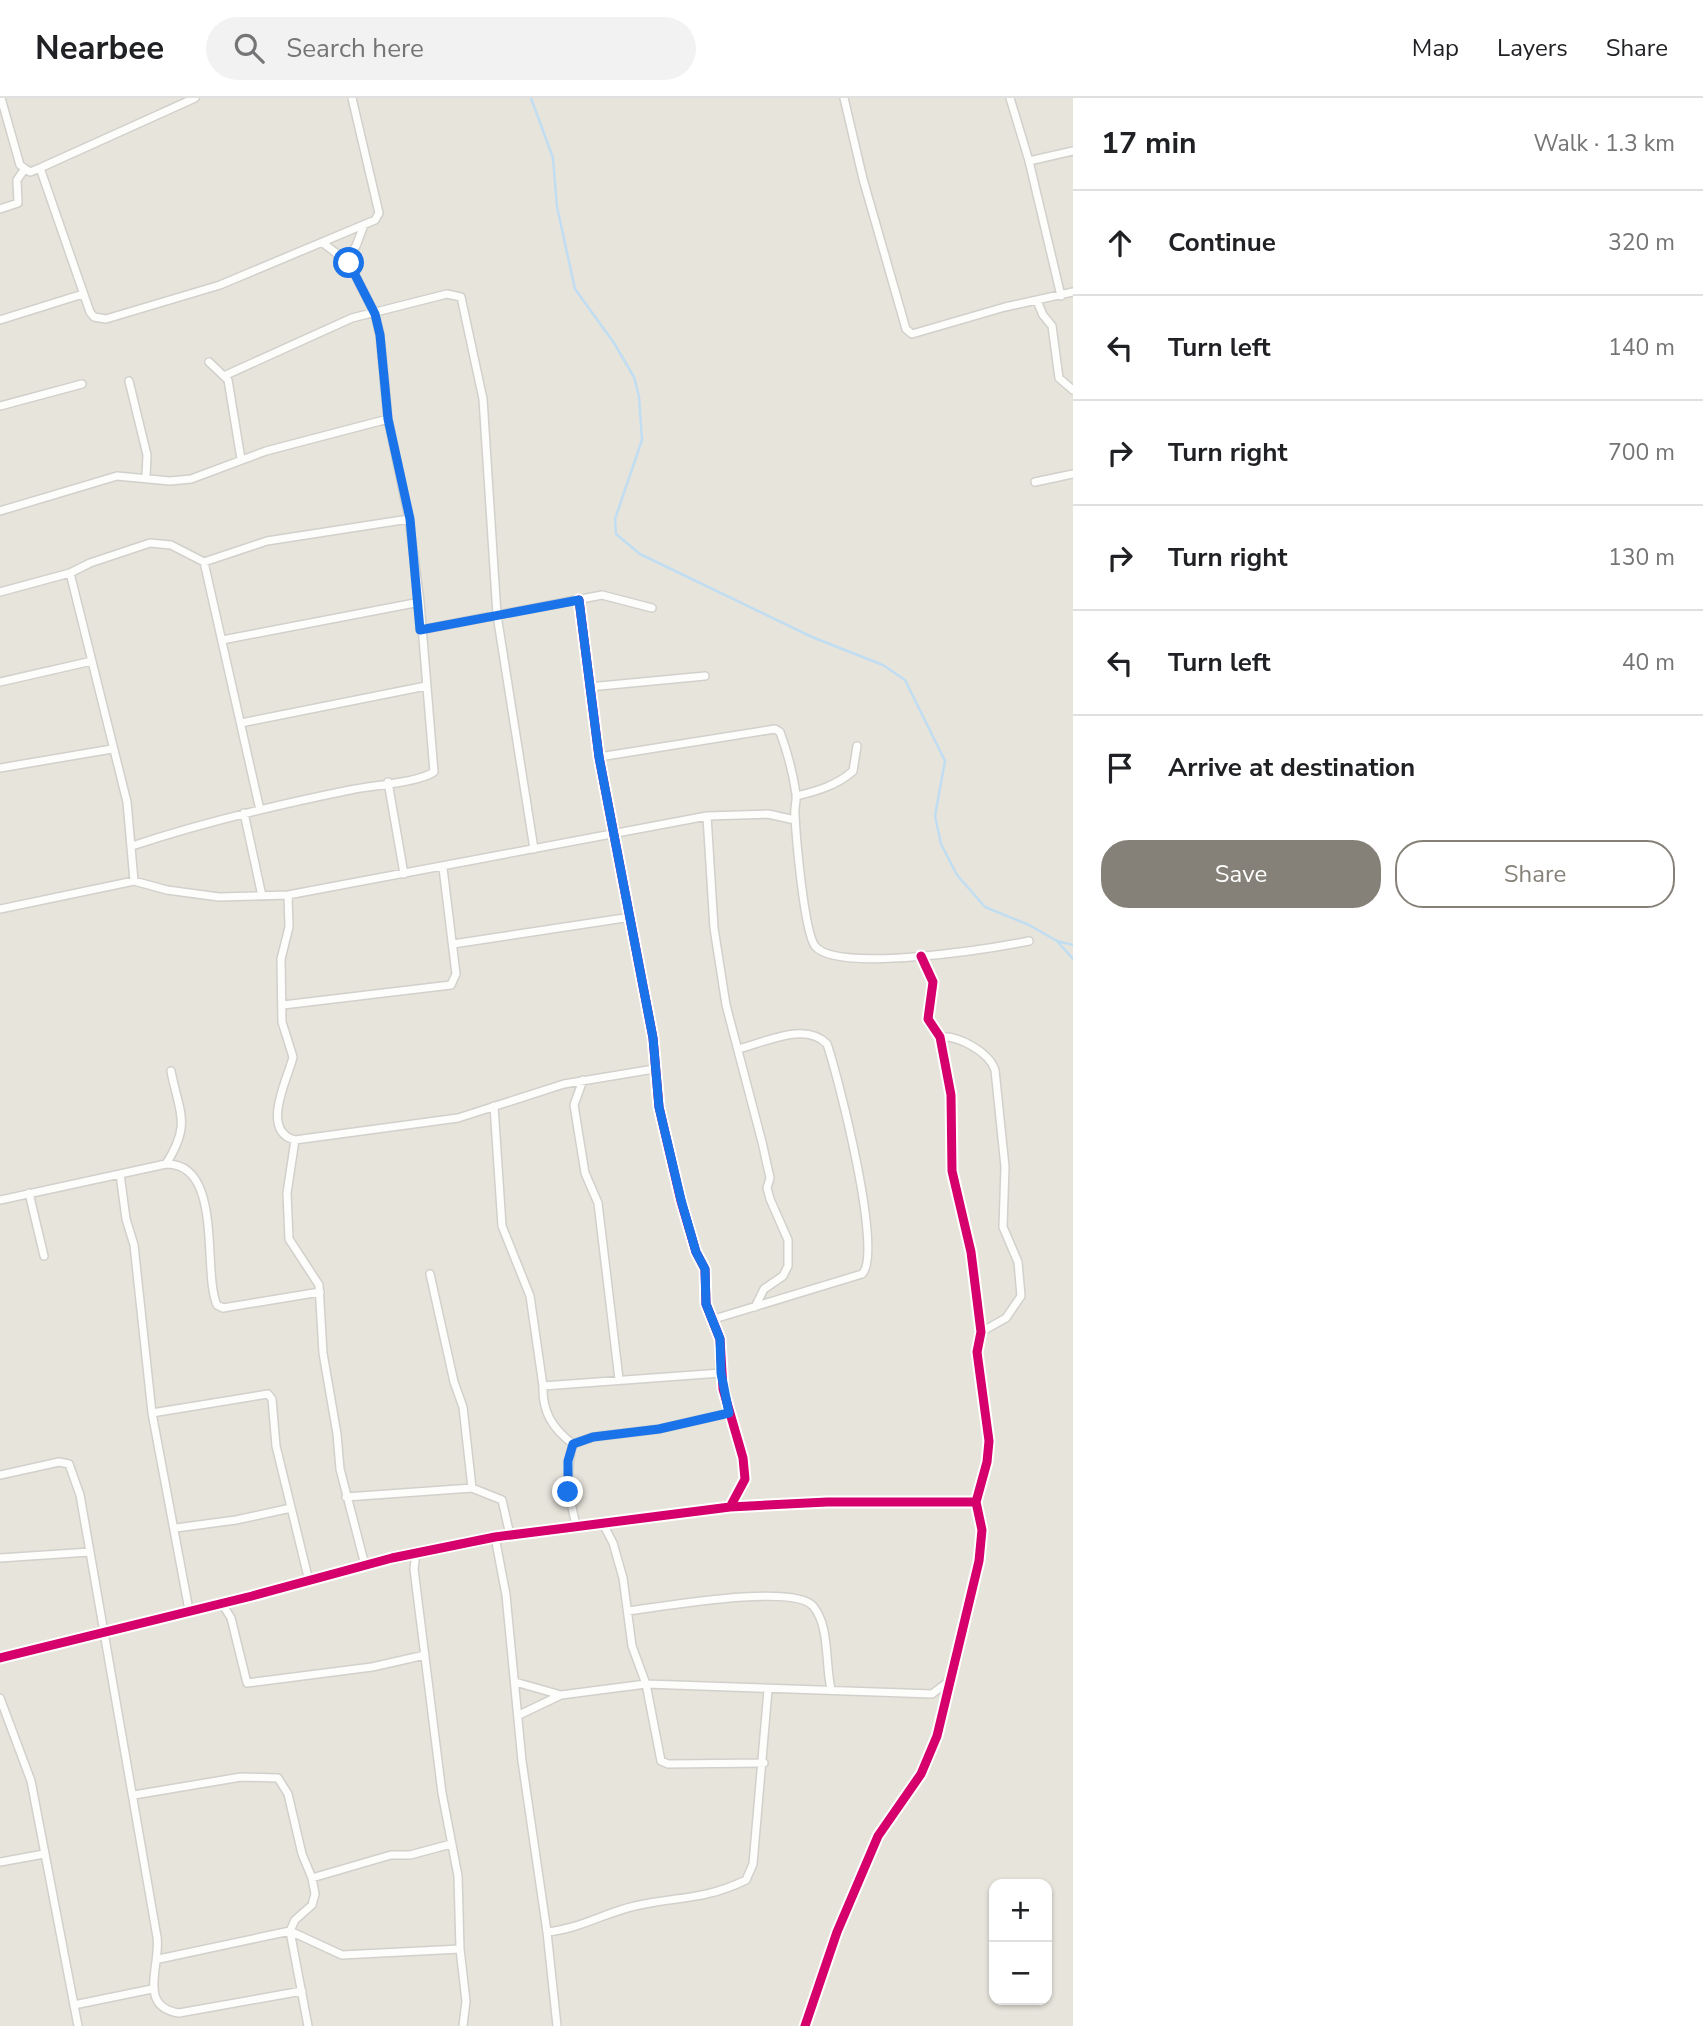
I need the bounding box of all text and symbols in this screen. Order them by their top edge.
search box [206,17,696,80]
text: Nearbee [35,26,164,71]
icon: search [230,29,268,67]
text: Search here [286,31,424,66]
text: Map [1412,32,1459,64]
text: Layers [1497,32,1568,64]
text: Share [1606,32,1668,64]
text: 17 min [1101,123,1197,164]
text: Walk · 1.3 km [1533,128,1675,159]
icon: ahead [1101,224,1139,262]
text: Continue [1168,225,1276,260]
text: 320 m [1608,227,1675,258]
route start [333,247,364,278]
icon: left [1101,329,1139,367]
text: Turn left [1168,330,1271,365]
text: 140 m [1608,332,1675,363]
icon: right [1101,434,1139,472]
text: Turn right [1168,435,1287,470]
text: 700 m [1608,437,1675,468]
icon: right [1101,539,1139,577]
text: Turn right [1168,540,1287,575]
text: 130 m [1608,542,1675,573]
icon: left [1101,644,1139,682]
text: Turn left [1168,645,1271,680]
text: 40 m [1622,647,1675,678]
icon: arrive [1101,749,1139,787]
text: Arrive at destination [1168,750,1415,785]
button: Save [1101,840,1381,908]
button: Share [1395,840,1675,908]
route end [552,1476,583,1507]
map controls [989,1879,1052,2005]
button: + [989,1879,1052,1942]
button: − [989,1942,1052,2005]

